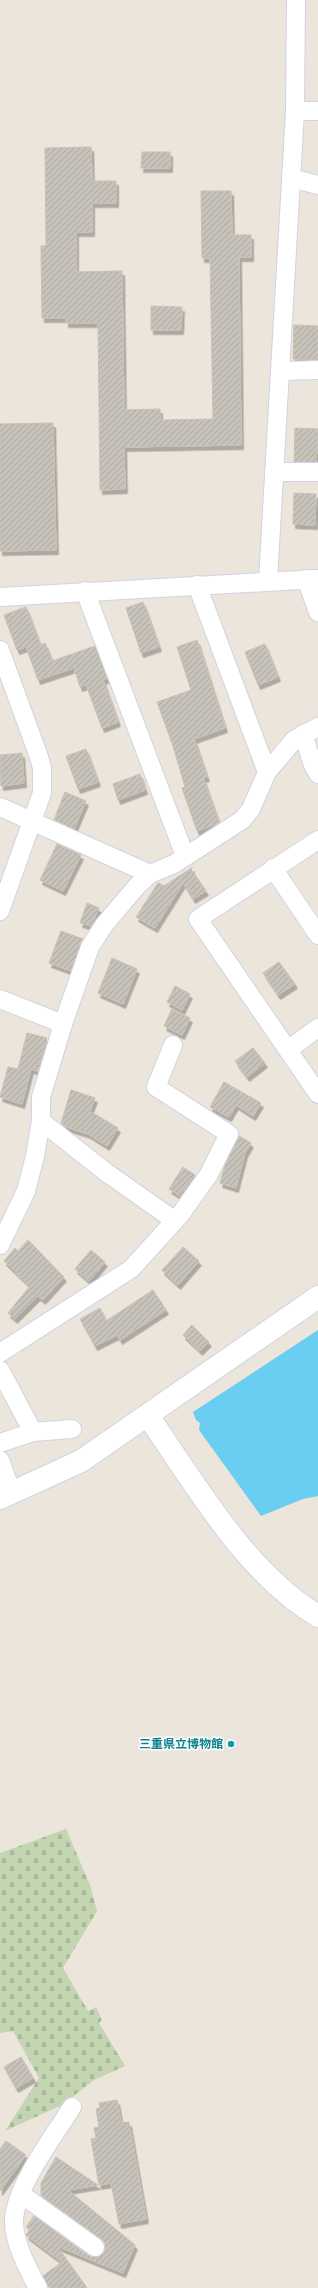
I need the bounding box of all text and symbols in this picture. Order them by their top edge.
place label: 三重県立博物館 [139,1737,223,1750]
marker: 三重県立博物館 [226,1739,236,1749]

